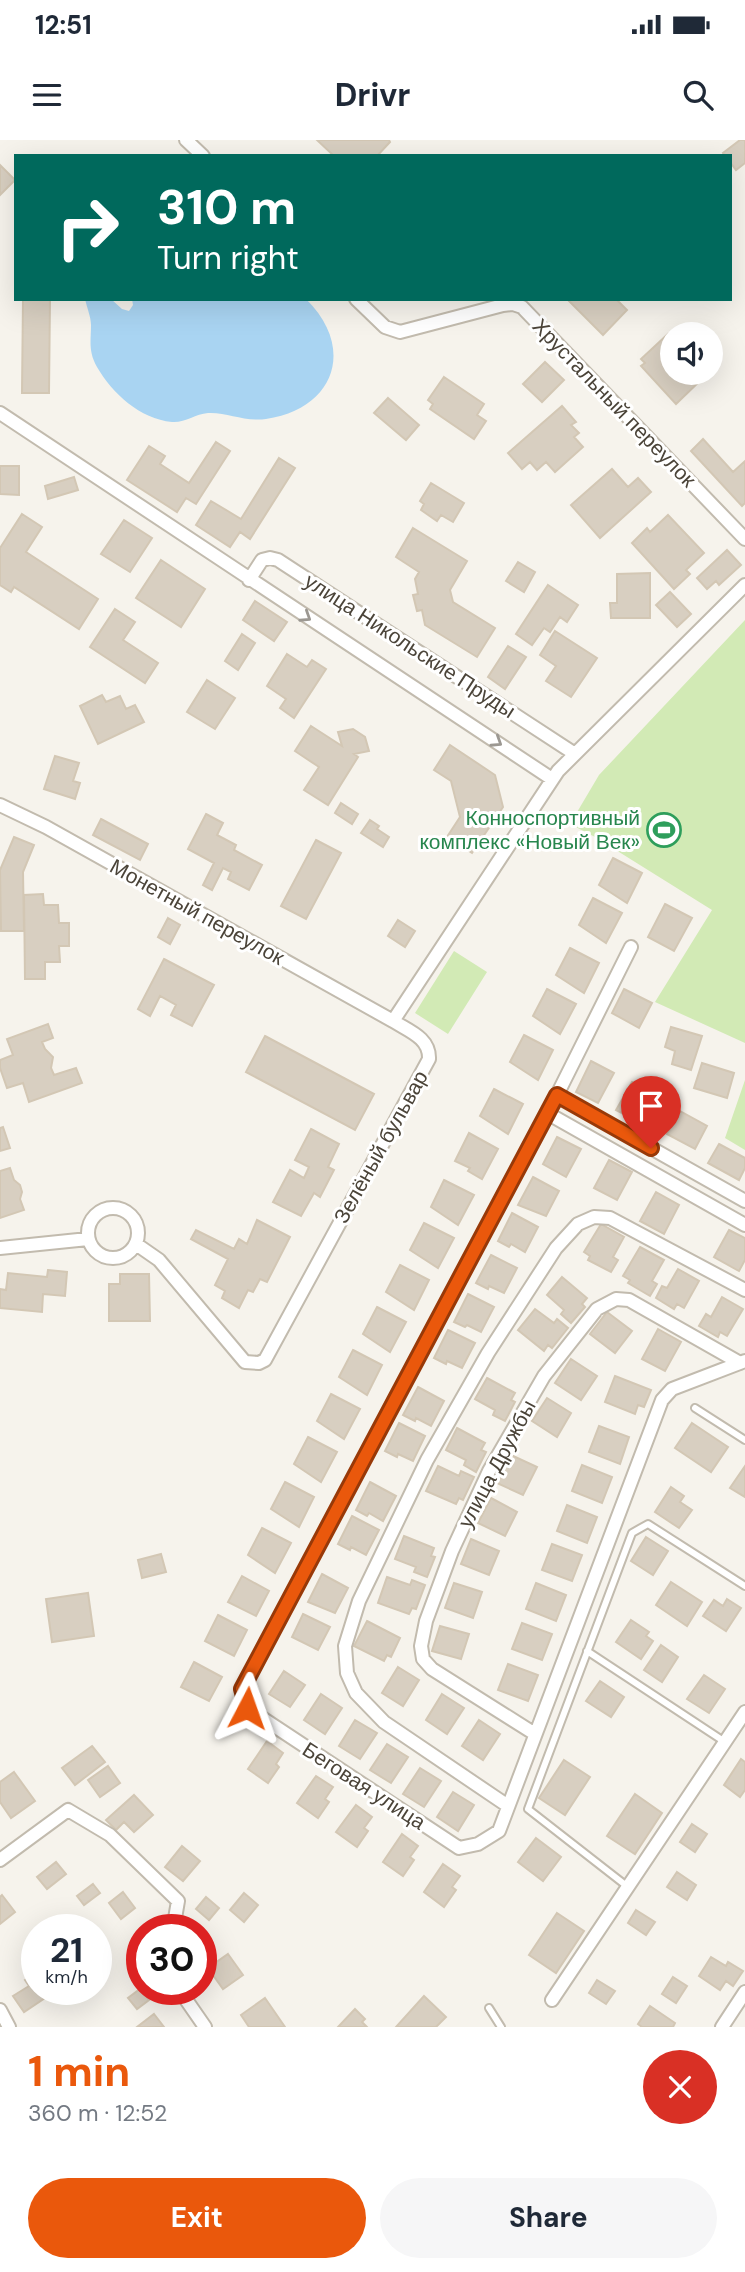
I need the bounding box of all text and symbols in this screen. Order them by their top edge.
text: 12:51 [35,8,92,42]
text: Drivr [335,74,410,116]
icon: menu [28,76,66,114]
icon: search [679,76,717,114]
text: 310 m [157,175,296,239]
icon: right [42,182,133,273]
text: Turn right [157,237,299,279]
street label: Хрустальный переулок [526,313,702,494]
map controls [660,322,723,385]
button: sound [660,322,723,385]
street label: улица Никольские Пруды [299,567,521,725]
one-way arrow [298,609,311,622]
one-way arrow [489,734,502,747]
place label: Конноспортивный комплекс «Новый Век» [419,804,640,856]
sports icon: Конноспортивный комплекс «Новый Век» [645,811,683,849]
street label: Монетный переулок [105,852,290,972]
street label: Зелёный бульвар [327,1066,435,1228]
pin [621,1076,681,1148]
icon: arrive [632,1087,670,1125]
street label: улица Дружбы [452,1395,542,1533]
position arrow [210,1671,284,1745]
street label: Беговая улица [297,1736,431,1836]
speed limit sign: 30 [126,1914,217,2005]
text: 21 [50,1927,83,1973]
text: km/h [45,1965,88,1989]
text: 1 min [28,2044,130,2099]
button: close [643,2050,717,2124]
text: 360 m · 12:52 [28,2098,167,2128]
button: Exit [28,2178,366,2258]
button: Share [380,2178,717,2258]

